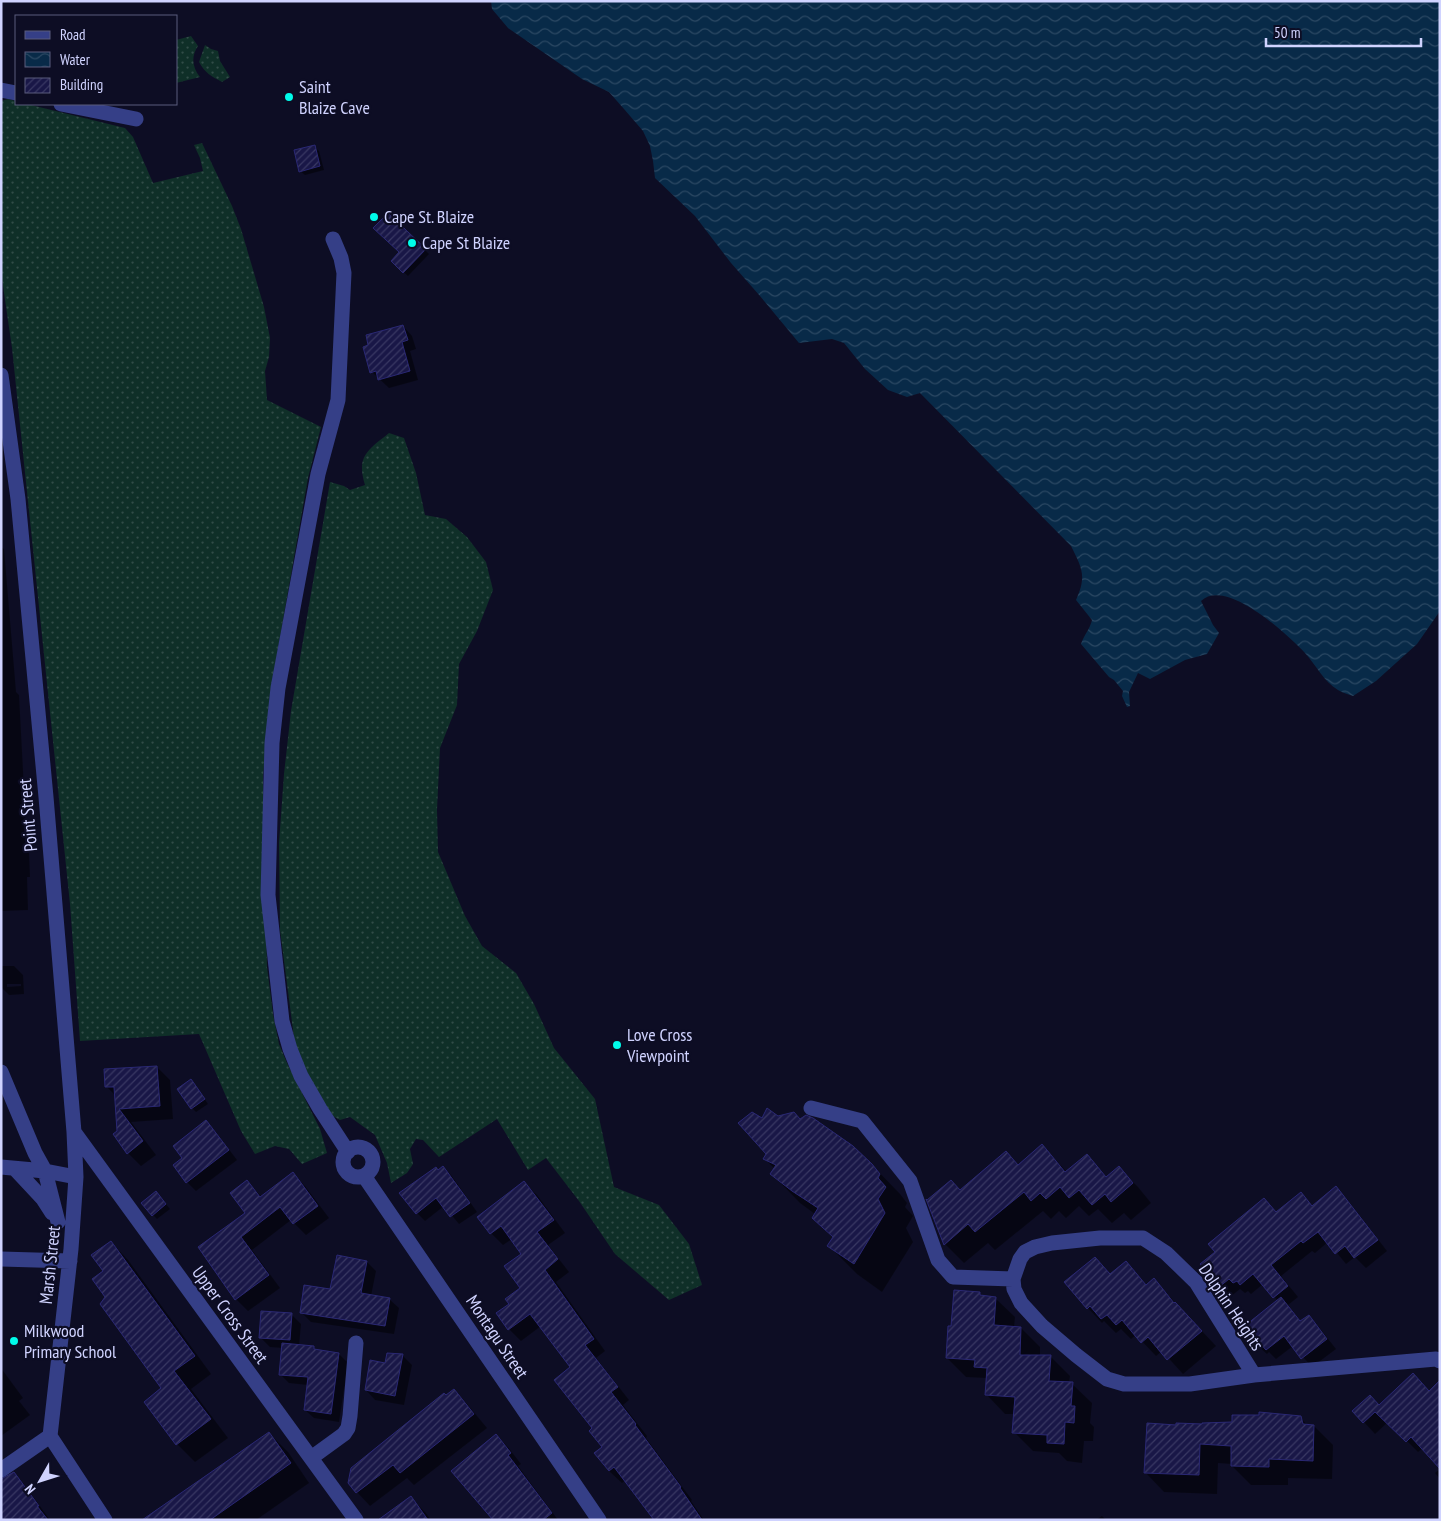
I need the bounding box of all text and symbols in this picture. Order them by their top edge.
legend [15,15,178,105]
scale bar [1266,15,1421,47]
text: 50 m [1274,23,1300,42]
text: Road [60,25,86,44]
text: Water [60,50,91,69]
text: Building [60,75,103,94]
place label: Saint Blaize Cave [299,75,370,119]
marker: Saint Blaize Cave [283,91,295,103]
place label: Cape St. Blaize [384,205,474,228]
marker: Cape St. Blaize [368,211,380,223]
place label: Cape St Blaize [422,231,510,254]
marker: Cape St Blaize [406,237,418,249]
street label: Point Street [13,778,42,853]
place label: Love Cross Viewpoint [626,1023,692,1067]
marker: Love Cross Viewpoint [611,1039,623,1051]
street label: Marsh Street [34,1225,65,1305]
street label: Dolphin Heights [1194,1259,1269,1355]
street label: Upper Cross Street [187,1261,274,1368]
street label: Montagu Street [461,1291,534,1383]
place label: Milkwood Primary School [24,1319,117,1363]
marker: Milkwood Primary School [8,1335,20,1347]
north arrow [15,1456,65,1506]
text: N [21,1481,39,1498]

